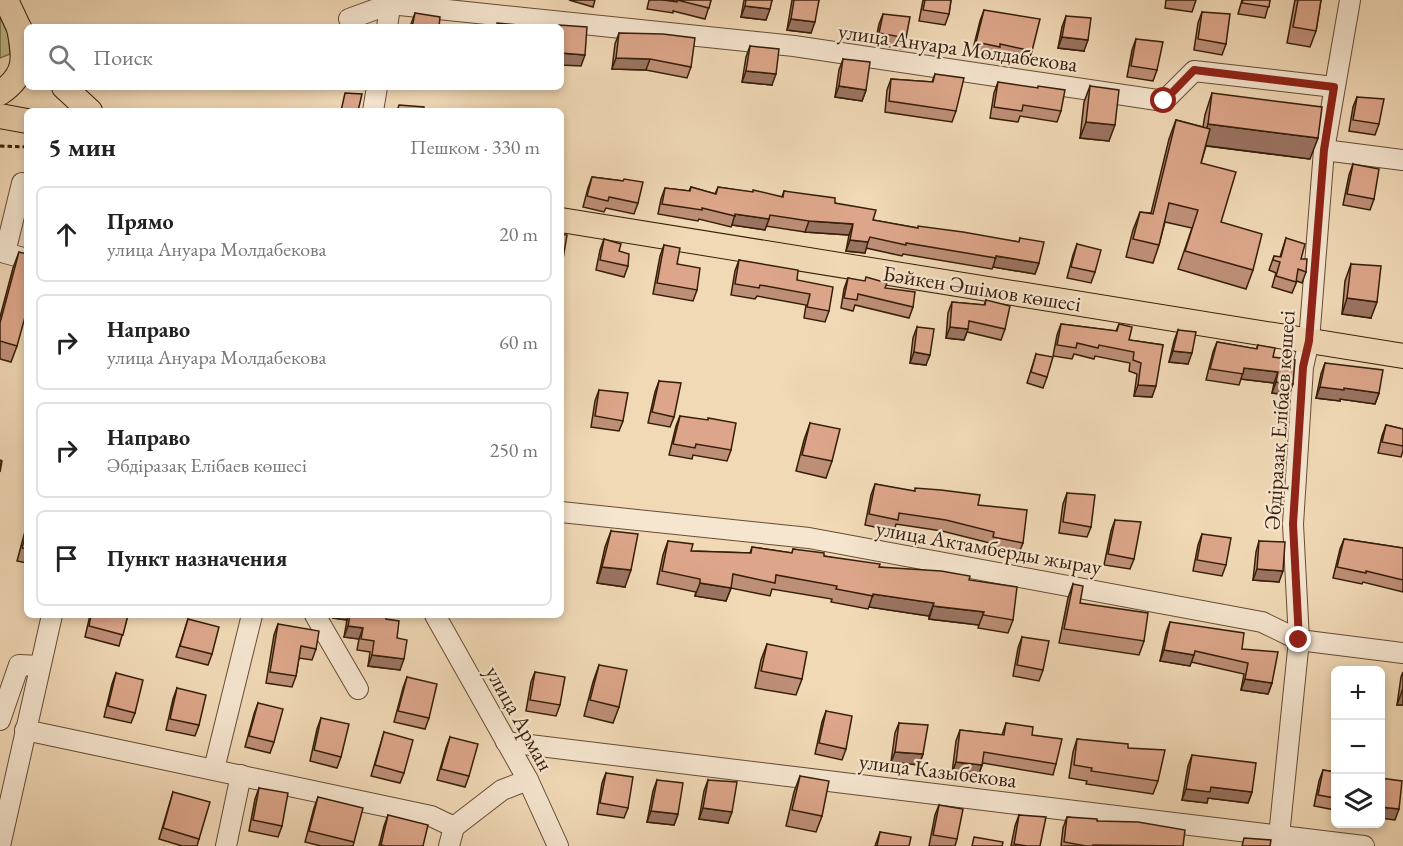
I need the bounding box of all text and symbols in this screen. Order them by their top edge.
street label: улица Ануара Молдабекова [836,16,1080,79]
search box [24,24,564,90]
icon: search [45,41,78,74]
text: Поиск [93,43,153,72]
route start [1150,87,1176,113]
text: 5 мин [48,130,116,164]
text: Пешком · 330 m [410,134,540,160]
text: Прямо [107,207,174,236]
icon: ahead [50,218,83,251]
text: 20 m [499,221,538,247]
text: улица Ануара Молдабекова [107,236,327,262]
street label: Бәйкен Әшімов көшесі [881,258,1083,318]
street label: Әбдіразақ Елібаев көшесі [1257,309,1302,531]
text: Направо [107,315,190,344]
icon: right [50,326,83,359]
text: 60 m [499,329,538,355]
text: улица Ануара Молдабекова [107,344,327,370]
text: Направо [107,423,190,452]
icon: right [50,434,83,467]
text: 250 m [490,437,538,463]
text: Әбдіразақ Елібаев көшесі [107,452,307,478]
street label: улица Актамберды жырау [874,513,1104,582]
icon: arrive [50,542,83,575]
text: Пункт назначения [107,544,287,573]
route end [1285,626,1311,652]
street label: улица Арман [479,660,560,776]
map controls [1331,666,1385,828]
button: + [1331,666,1385,720]
button: − [1331,720,1385,774]
street label: улица Казыбекова [857,746,1019,795]
button: layers [1331,774,1385,828]

